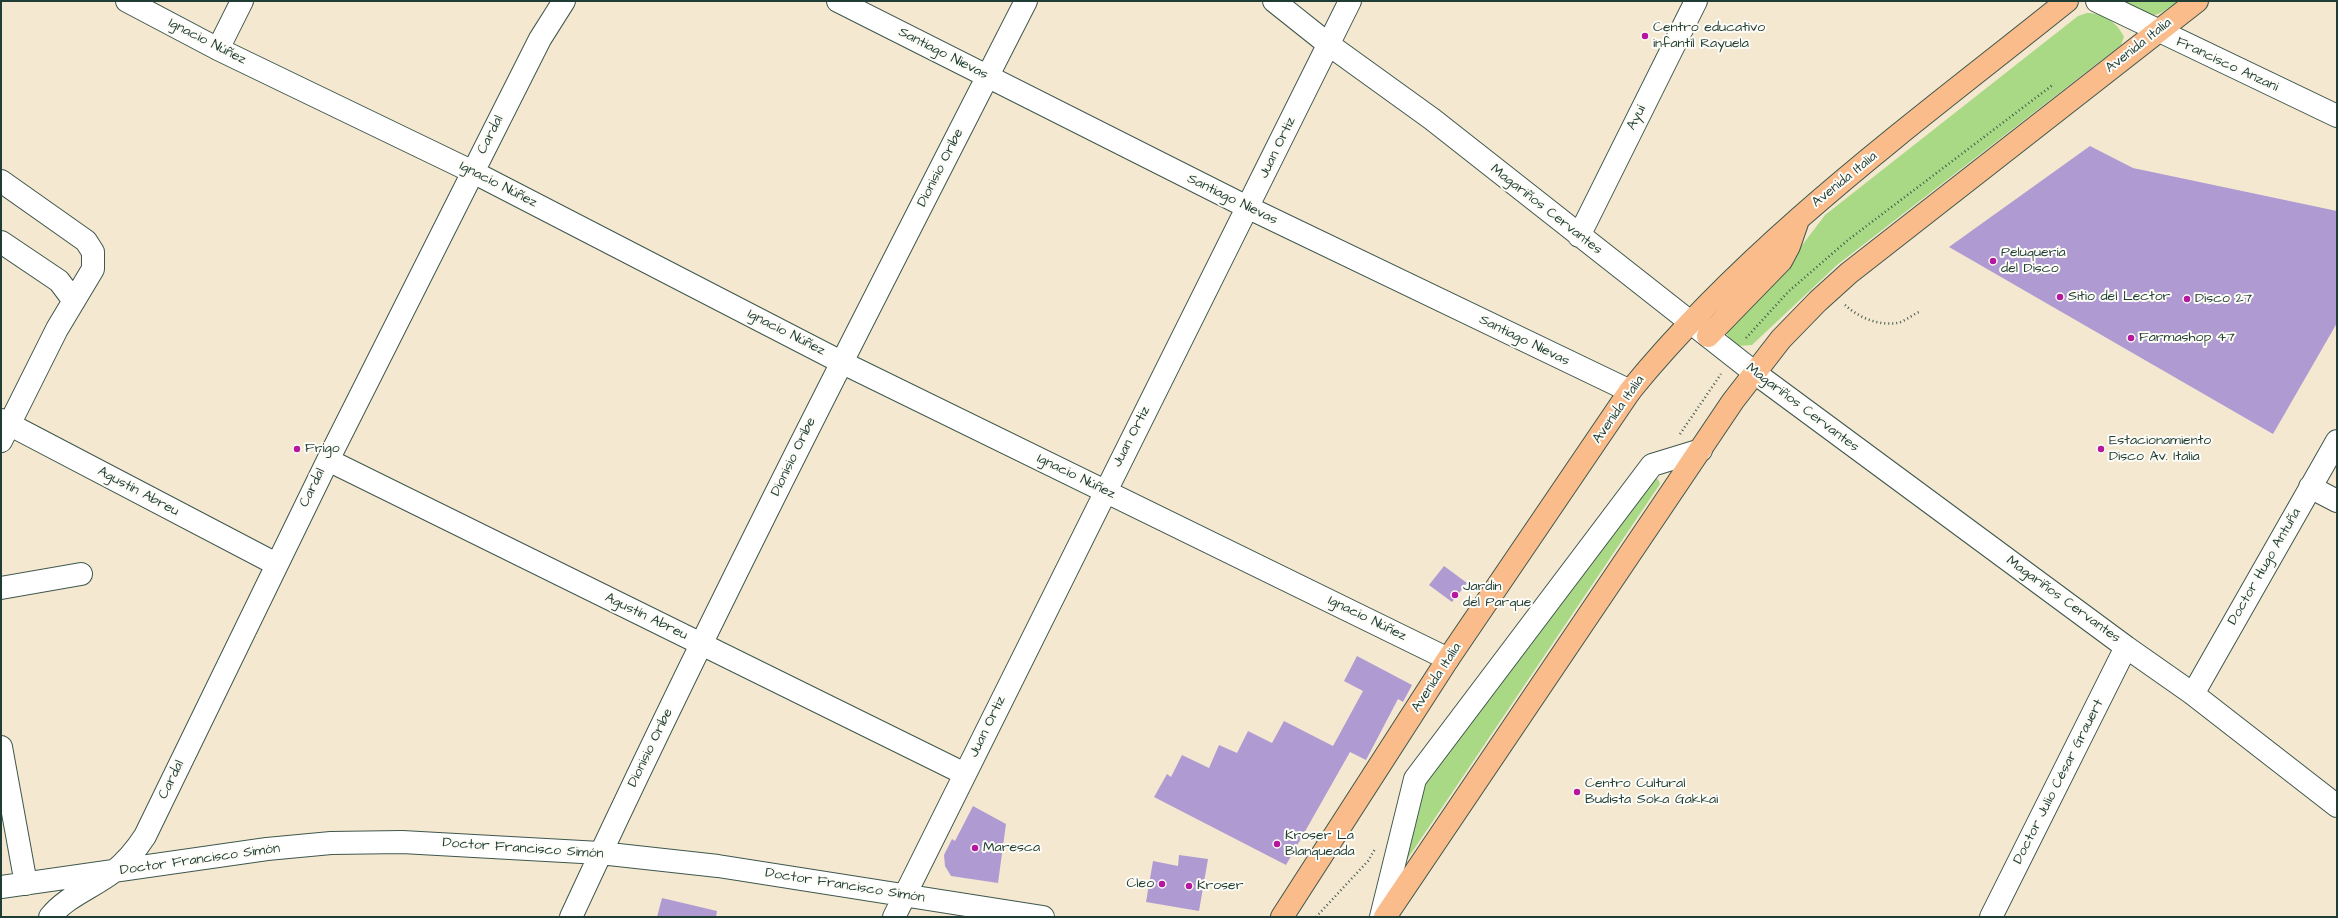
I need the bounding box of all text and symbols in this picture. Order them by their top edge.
street label: Ignacio Núñez [165,15,249,69]
street label: Avenida Italia [2103,15,2175,77]
place label: Centro educativo infantil Rayuela [1653,20,1765,52]
street label: Santiago Nievas [895,24,991,84]
marker: Centro educativo infantil Rayuela [1640,31,1650,41]
street label: Francisco Anzani [2173,34,2281,96]
street label: Ayuí [1624,103,1650,133]
street label: Cardal [474,113,508,157]
street label: Juan Ortiz [1256,115,1300,181]
street label: Dionisio Oribe [914,126,968,210]
street label: Avenida Italia [1809,149,1881,211]
street label: Ignacio Núñez [456,158,540,212]
street label: Magariños Cervantes [1487,161,1605,259]
street label: Santiago Nievas [1184,171,1280,229]
place label: Peluquería del Disco [2001,245,2066,278]
marker: Peluquería del Disco [1988,256,1998,266]
place label: Sitio del Lector [2068,289,2170,305]
place label: Disco 27 [2195,291,2252,307]
marker: Sitio del Lector [2055,292,2065,302]
marker: Disco 27 [2182,294,2192,304]
street label: Ignacio Núñez [744,306,828,360]
street label: Santiago Nievas [1476,312,1572,370]
place label: Farmashop 47 [2139,330,2235,346]
marker: Farmashop 47 [2126,333,2136,343]
street label: Magariños Cervantes [1742,360,1862,456]
street label: Avenida Italia [1589,373,1649,447]
street label: Juan Ortiz [1110,404,1154,470]
street label: Dionisio Oribe [768,415,820,499]
place label: Estacionamiento Disco Av. Italia [2109,433,2211,466]
place label: Frigo [305,441,340,457]
marker: Frigo [292,444,302,454]
marker: Estacionamiento Disco Av. Italia [2096,444,2106,454]
street label: Ignacio Núñez [1034,451,1118,503]
street label: Agustín Abreu [94,463,182,521]
street label: Cardal [296,466,330,510]
street label: Doctor Hugo Antuña [2225,506,2305,628]
street label: Magariños Cervantes [2003,553,2123,647]
place label: Jardin del Parque [1463,579,1531,612]
street label: Agustín Abreu [602,590,690,644]
marker: Jardin del Parque [1450,590,1460,600]
street label: Ignacio Núñez [1325,593,1409,645]
street label: Avenida Italia [1408,640,1466,716]
street label: Juan Ortiz [966,694,1010,760]
street label: Doctor Julio César Grauert [2010,697,2108,867]
street label: Dionisio Oribe [625,706,677,790]
street label: Cardal [155,758,189,802]
place label: Centro Cultural Budista Soka Gakkai [1585,776,1718,808]
marker: Centro Cultural Budista Soka Gakkai [1572,787,1582,797]
place label: Kroser La Blanqueada [1285,828,1355,860]
street label: Doctor Francisco Simón [442,835,604,863]
marker: Kroser La Blanqueada [1272,839,1282,849]
street label: Doctor Francisco Simón [119,840,281,880]
place label: Maresca [983,840,1040,856]
marker: Maresca [970,843,980,853]
street label: Doctor Francisco Simón [764,865,926,907]
place label: Cleo [1126,876,1154,892]
place label: Kroser [1197,878,1243,894]
marker: Cleo [1157,879,1167,889]
marker: Kroser [1184,881,1194,891]

